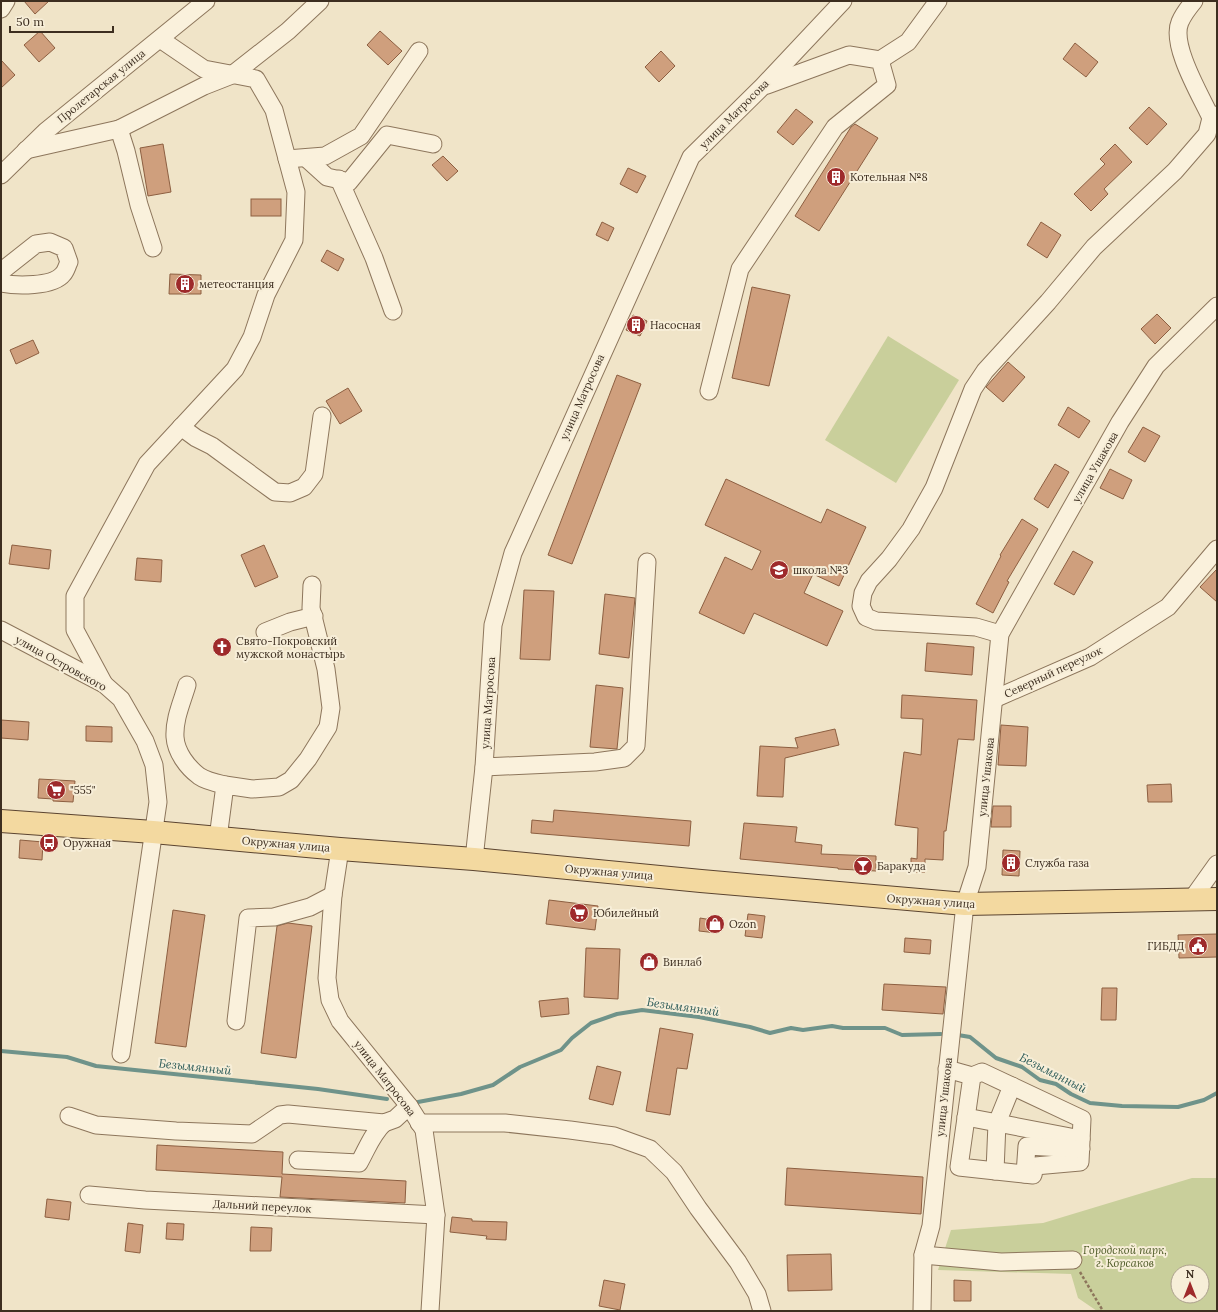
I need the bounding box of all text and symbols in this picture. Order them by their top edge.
scale bar [10,8,113,34]
text: 50 m [16,14,44,29]
street label: Пролетарская улица [54,46,148,126]
street label: улица Матросова [696,76,772,152]
building icon: Котельная №8 [825,166,847,188]
place label: Котельная №8 [850,170,928,184]
building icon: метеостанция [174,273,196,295]
place label: метеостанция [199,277,274,291]
building icon: Насосная [625,314,647,336]
place label: Насосная [650,318,701,332]
street label: улица Матросова [557,352,607,442]
street label: улица Ушакова [1069,429,1121,505]
school or university icon: школа №3 [768,559,790,581]
place label: школа №3 [793,563,848,577]
street label: улица Островского [13,632,109,694]
place label: Свято-Покровский мужской монастырь [236,634,345,661]
church icon: Свято-Покровский мужской монастырь [211,636,233,658]
street label: Северный переулок [1002,643,1104,701]
street label: улица Матросова [478,656,498,750]
street label: улица Ушакова [975,736,997,817]
supermarket icon: "555" [45,779,67,801]
place label: "555" [70,783,96,797]
bus stop icon: Оружная [38,832,60,854]
street label: Окружная улица [241,833,331,855]
place label: Оружная [63,836,111,850]
building icon: Служба газа [1000,852,1022,874]
bar icon: Баракуда [852,855,874,877]
place label: Служба газа [1025,856,1090,870]
place label: Баракуда [877,859,926,873]
street label: Окружная улица [564,861,654,883]
street label: Окружная улица [886,891,976,911]
supermarket icon: Юбилейный [568,902,590,924]
place label: Юбилейный [593,906,659,920]
shop icon: Ozon [704,913,726,935]
place label: Ozon [729,917,757,931]
public building icon: ГИБДД [1187,935,1209,957]
place label: ГИБДД [1147,939,1184,953]
shop icon: Винлаб [638,951,660,973]
place label: Винлаб [663,955,702,969]
water label: Безымянный [646,994,721,1019]
street label: улица Матросова [351,1037,419,1119]
water label: Безымянный [1017,1049,1090,1096]
water label: Безымянный [158,1055,233,1078]
street label: улица Ушакова [933,1056,955,1137]
street label: Дальний переулок [212,1196,312,1216]
park label: Городской парк, г. Корсаков [1083,1243,1167,1270]
north arrow [1170,1264,1210,1304]
text: N [1186,1267,1195,1281]

